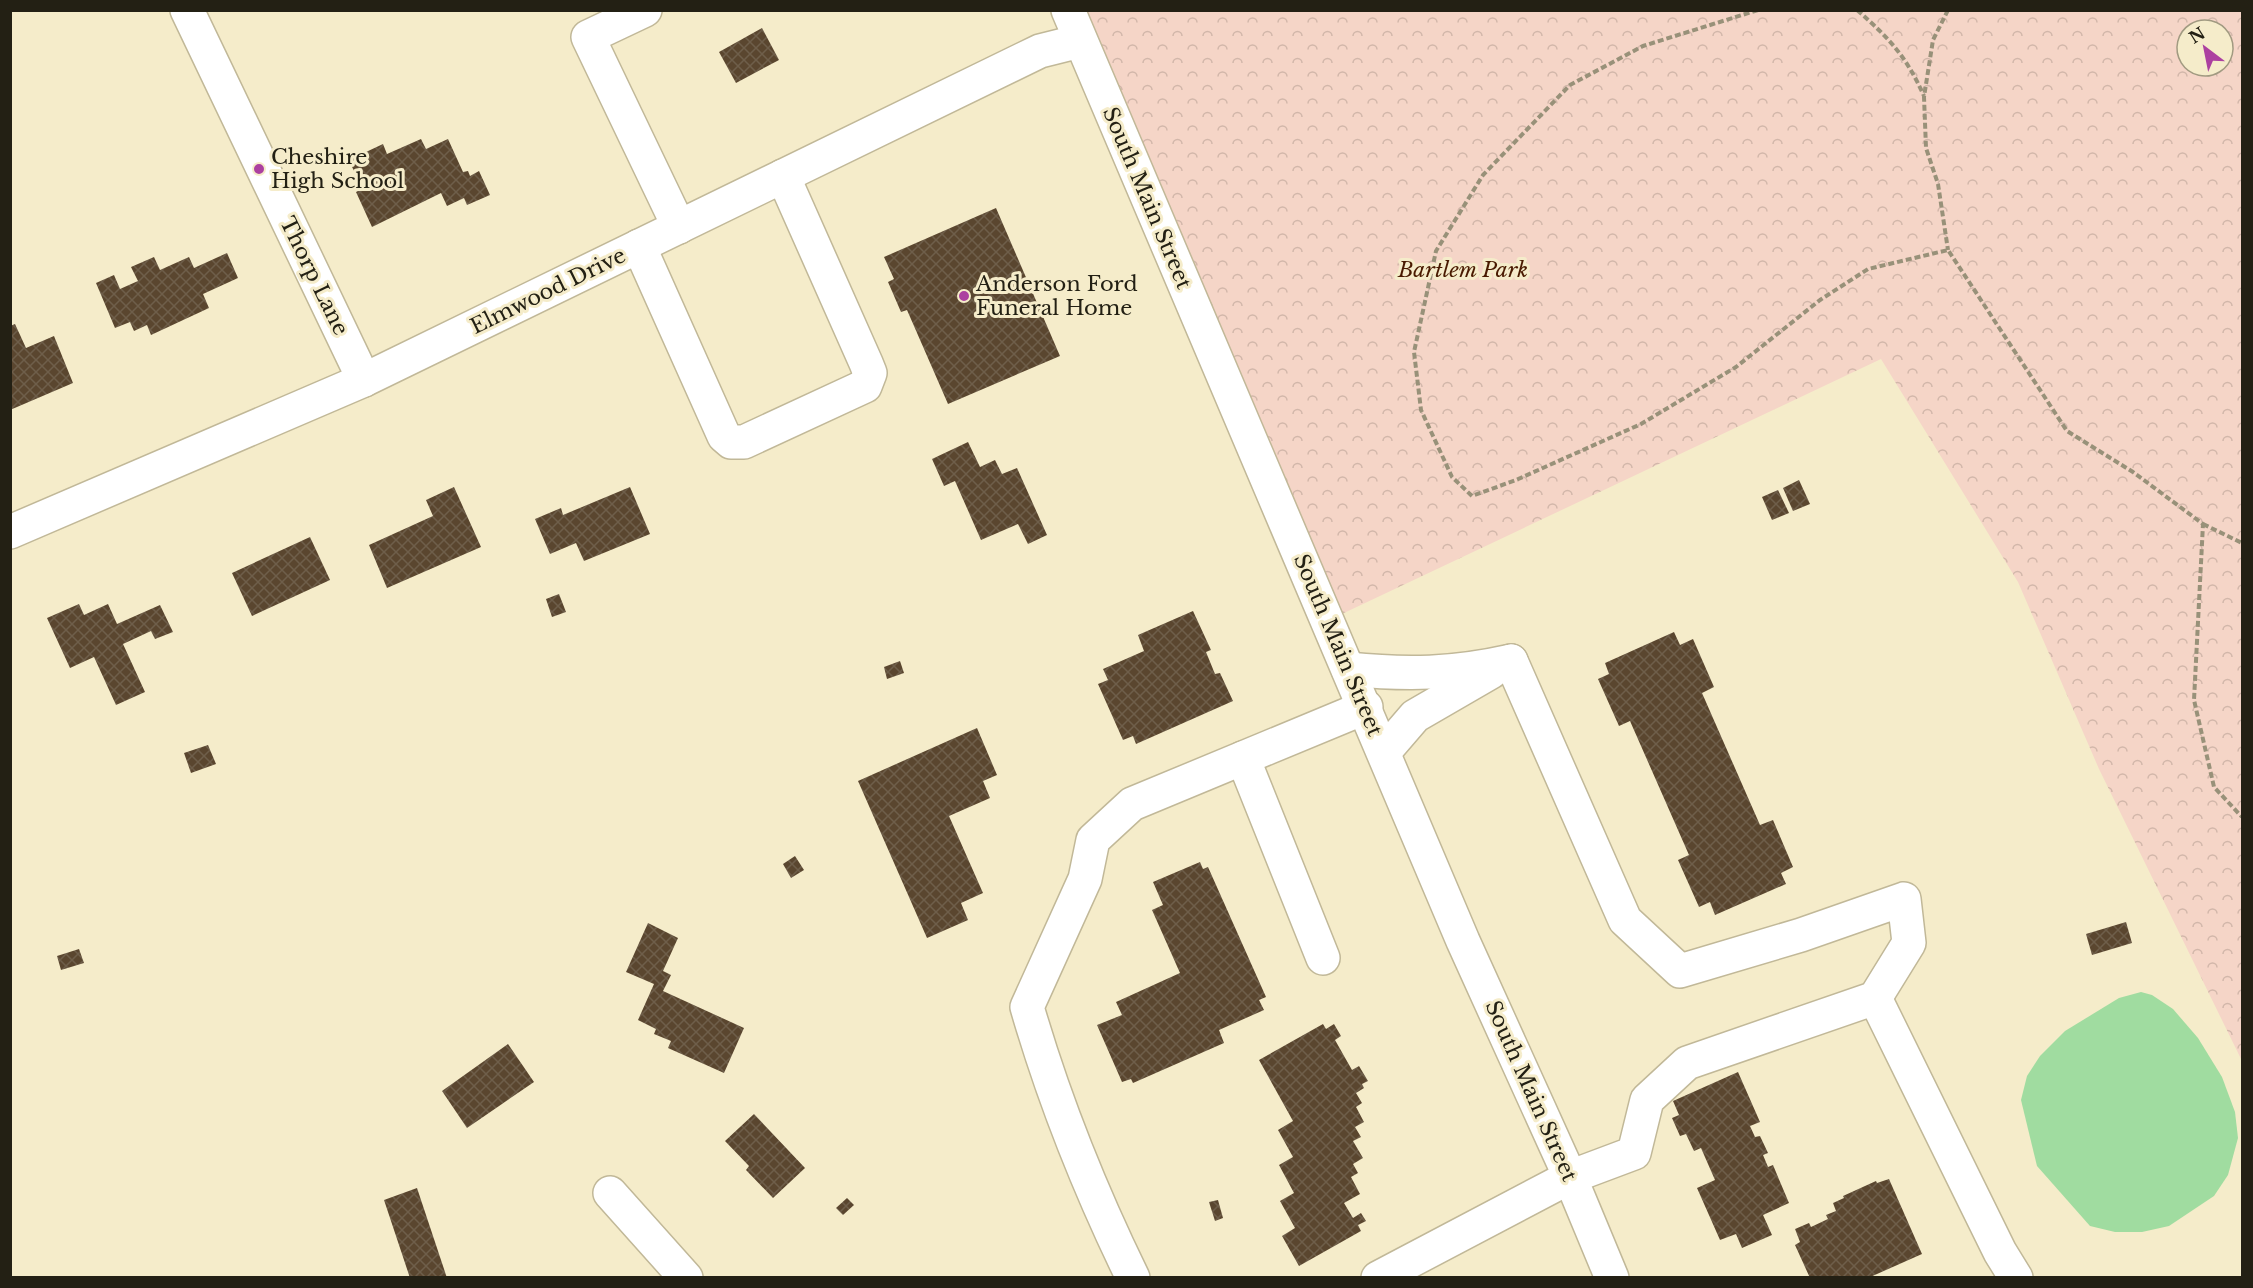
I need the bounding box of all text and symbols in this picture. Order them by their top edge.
north arrow [2175,18,2235,78]
text: N [2185,23,2209,48]
street label: South Main Street [1097,103,1197,293]
place label: Cheshire High School [271,144,404,194]
marker: Cheshire High School [252,162,266,176]
street label: Thorp Lane [274,212,354,340]
street label: Elmwood Drive [466,242,630,340]
park label: Bartlem Park [1397,257,1528,283]
place label: Anderson Ford Funeral Home [975,271,1138,321]
marker: Anderson Ford Funeral Home [957,289,971,303]
street label: South Main Street [1288,550,1388,740]
street label: South Main Street [1479,997,1583,1185]

